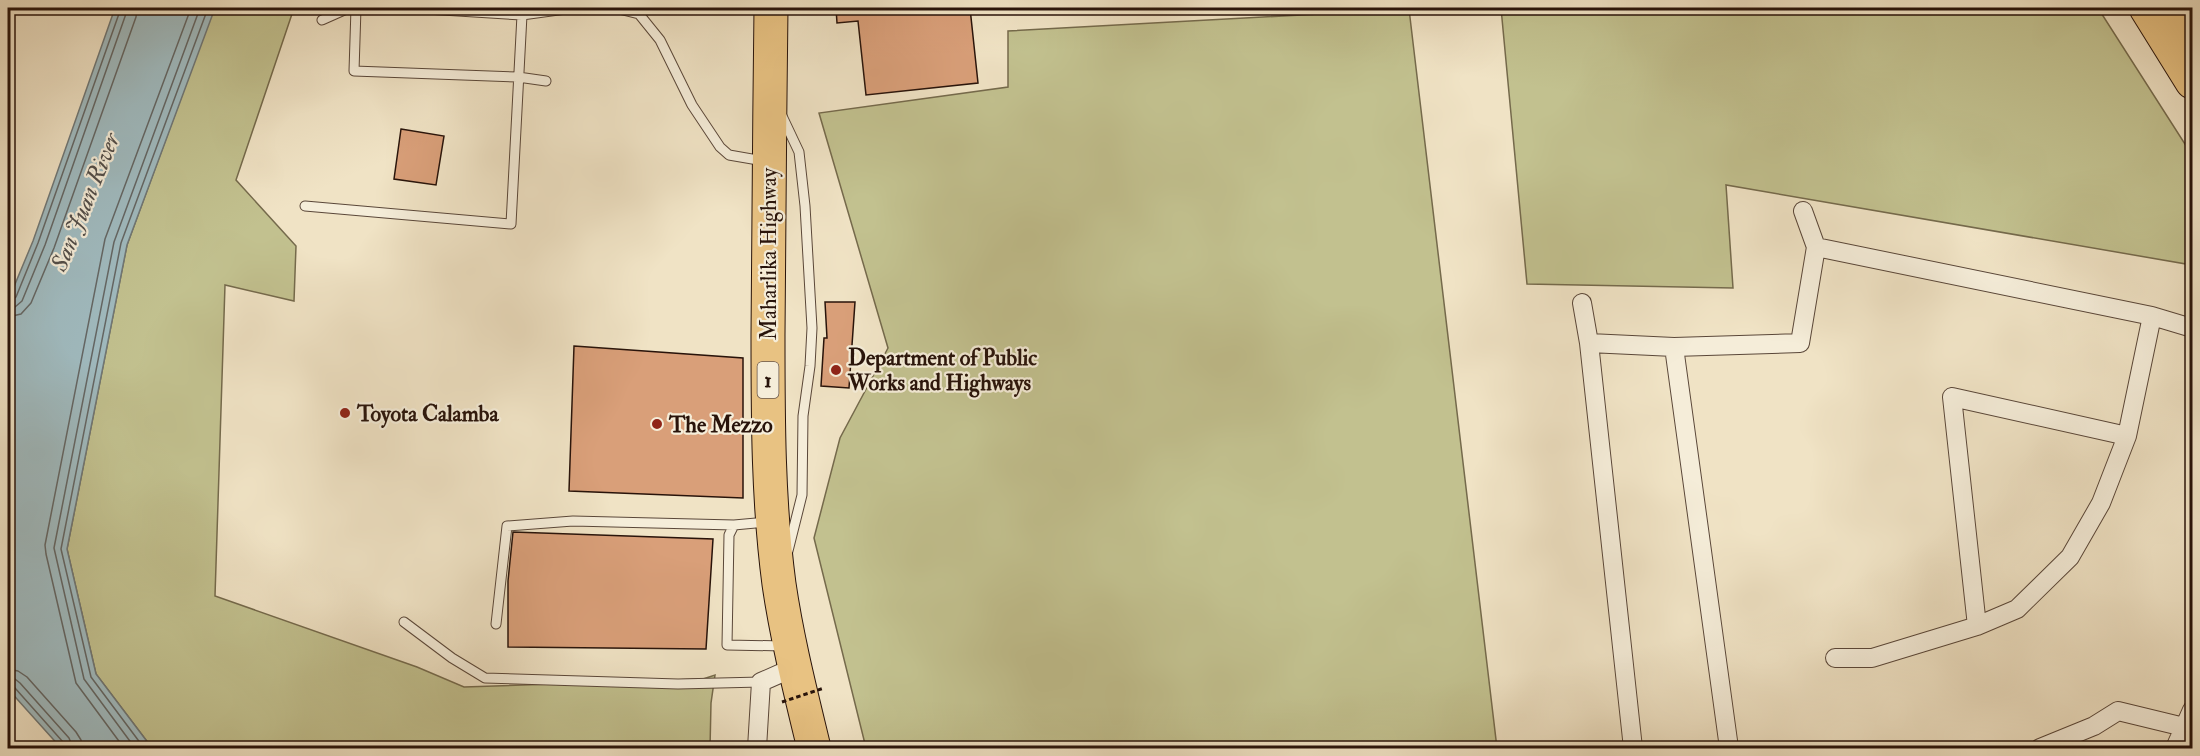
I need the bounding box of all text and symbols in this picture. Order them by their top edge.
water label: San Juan River [43,128,128,277]
street label: Maharlika Highway [755,168,783,340]
place label: Department of Public Works and Highways [847,344,1037,398]
road number: 1 [758,362,778,398]
marker: Department of Public Works and Highways [829,363,843,377]
place label: Toyota Calamba [356,400,499,429]
marker: Toyota Calamba [338,406,352,420]
place label: The Mezzo [668,411,773,439]
marker: The Mezzo [650,417,664,431]

